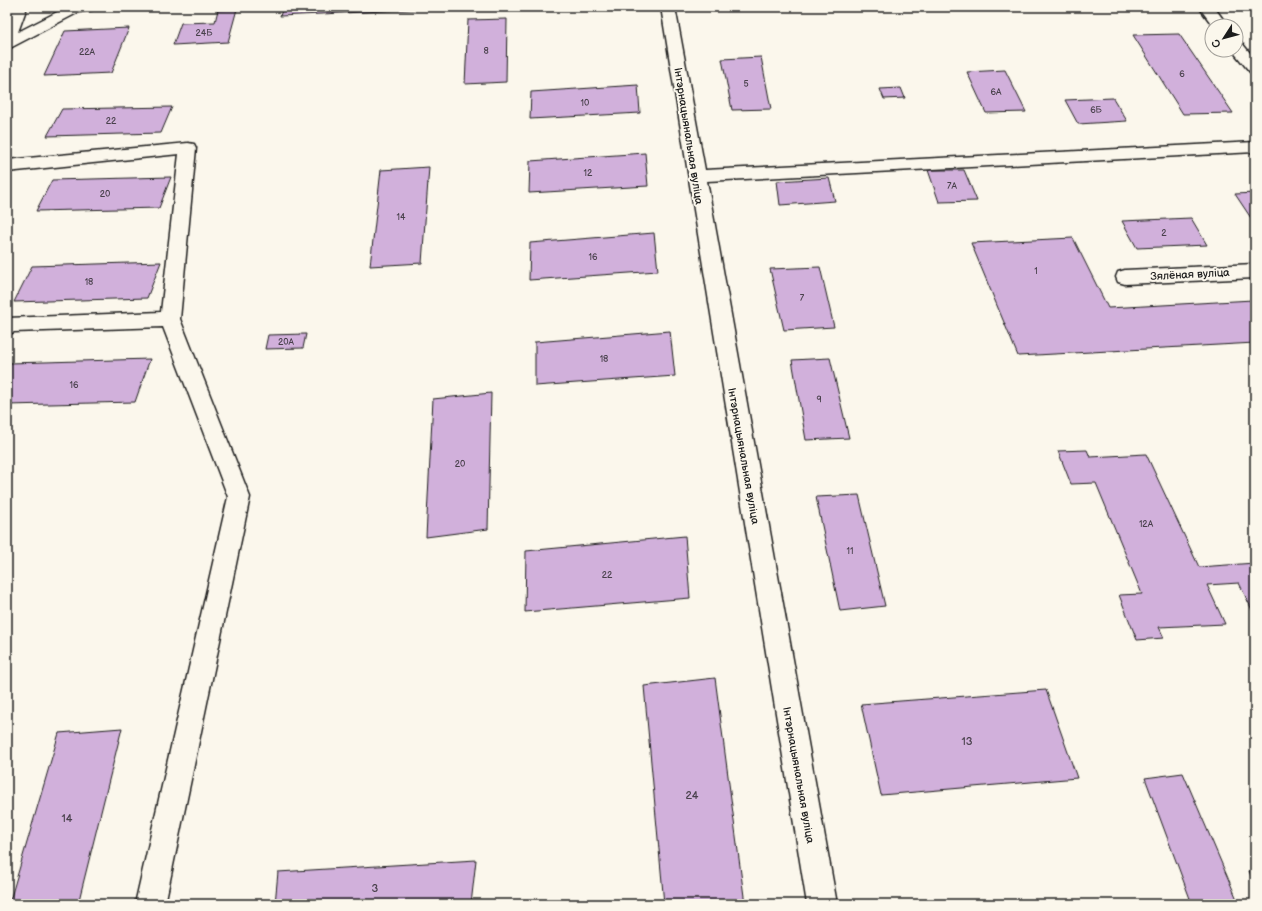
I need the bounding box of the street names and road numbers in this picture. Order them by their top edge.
street label: Інтэрнацыянальная вуліца [671,67,706,206]
street label: Зялёная вуліца [1150,266,1231,283]
street label: Інтэрнацыянальная вуліца [725,387,762,526]
street label: Інтэрнацыянальная вуліца [780,706,817,845]

